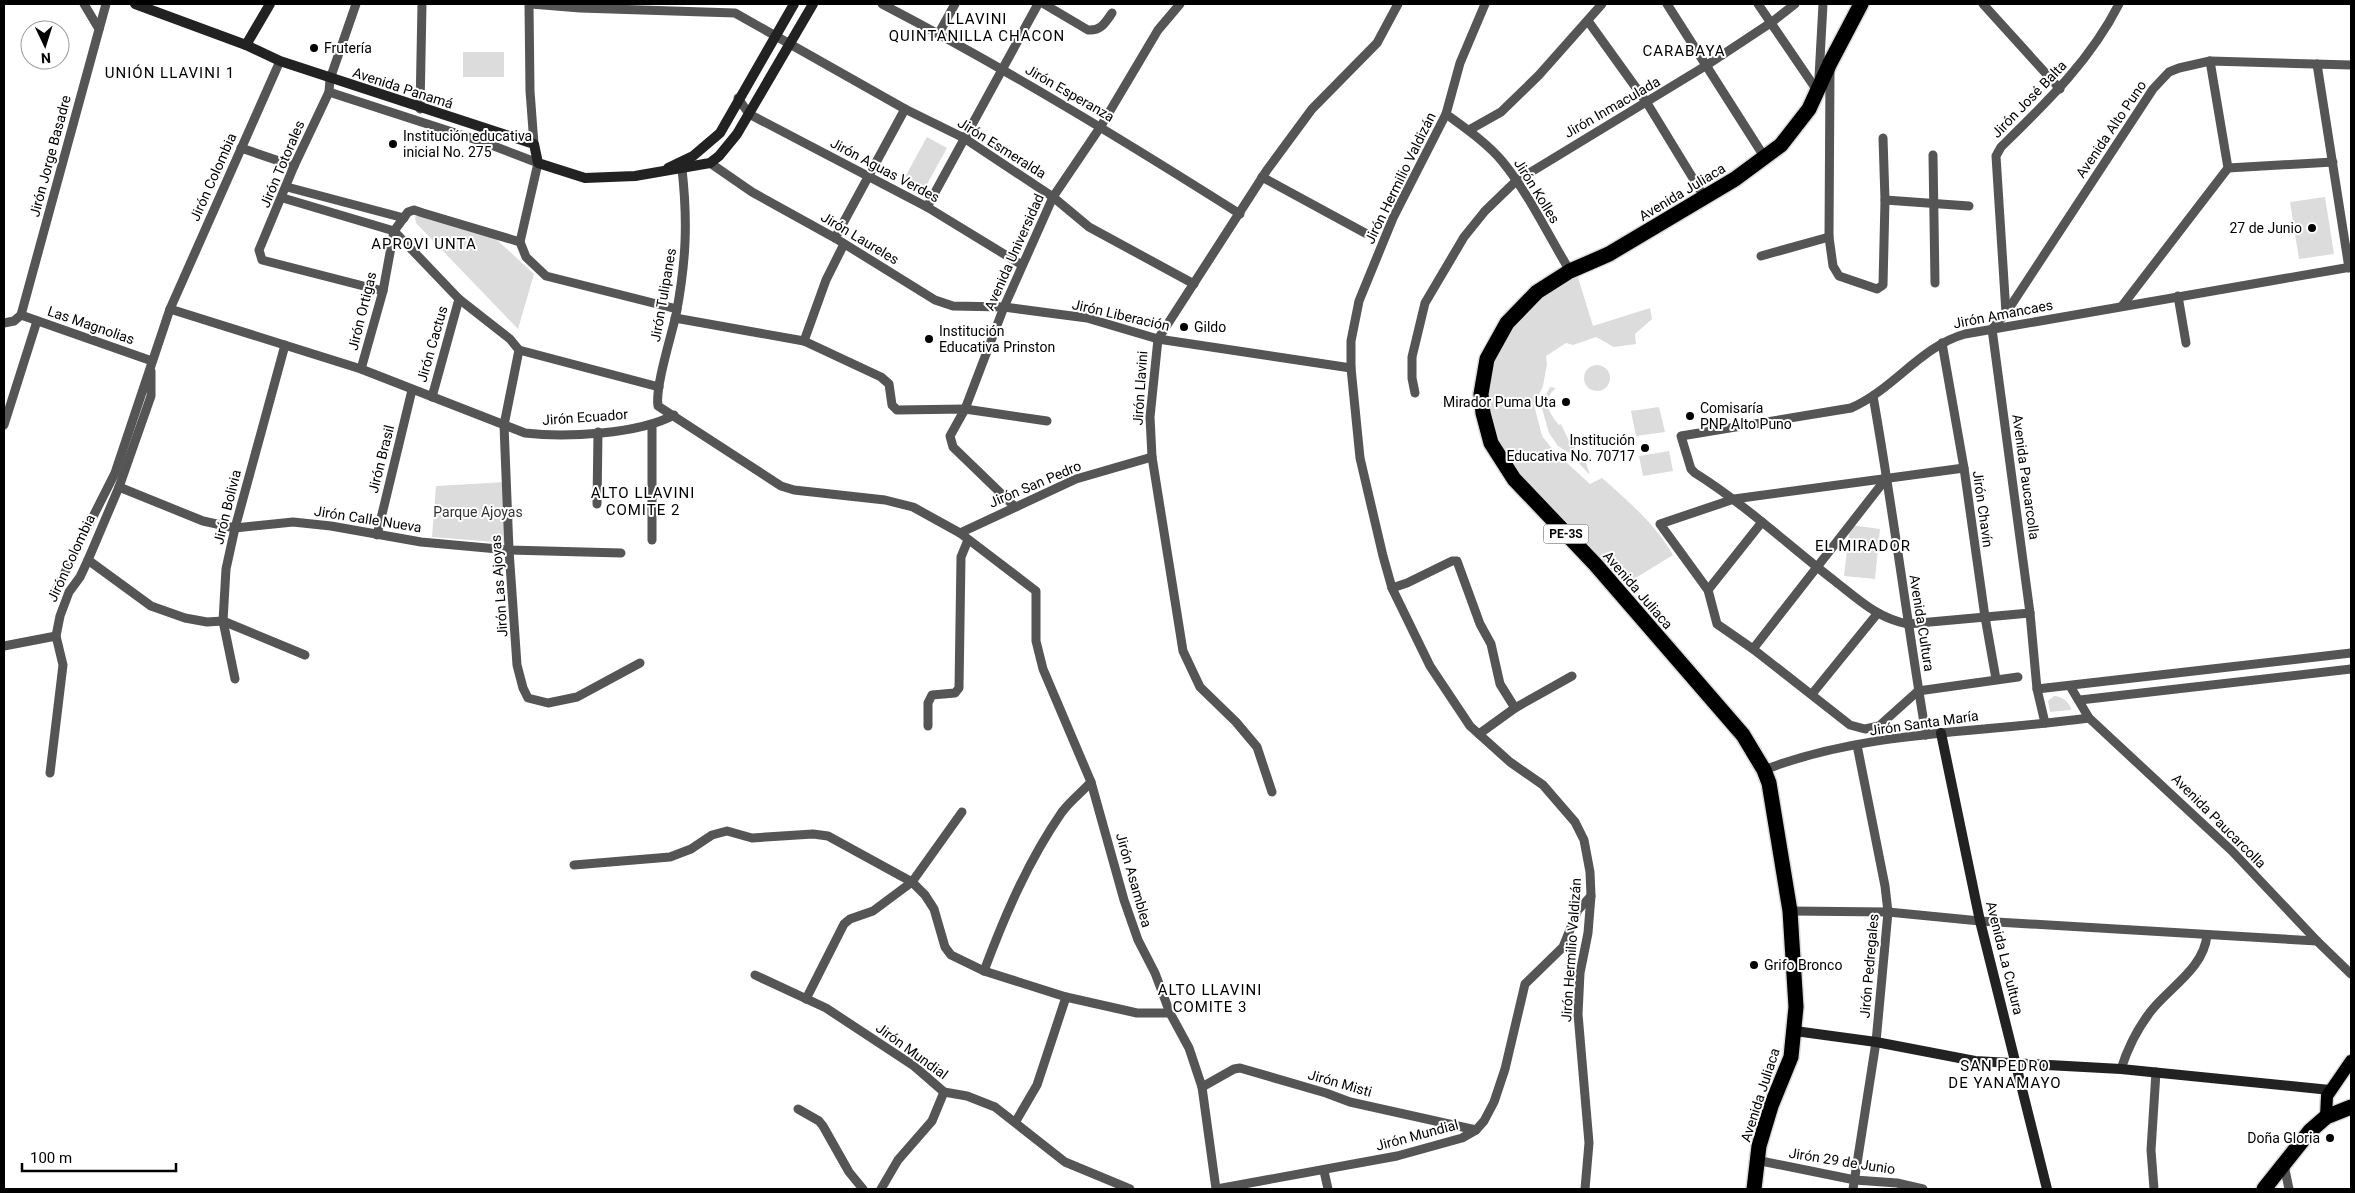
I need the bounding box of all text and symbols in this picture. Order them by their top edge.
district label: LLAVINI QUINTANILLA CHACON [889,10,1065,45]
north arrow [20,20,70,70]
place label: Frutería [324,40,372,56]
marker: Frutería [308,42,320,54]
district label: CARABAYA [1642,42,1726,60]
text: N [40,50,51,66]
street label: Jirón José Balta [1988,57,2070,141]
street label: Jirón Esperanza [1023,61,1117,125]
district label: UNIÓN LLAVINI 1 [105,64,235,82]
street label: Avenida Panamá [351,64,455,112]
street label: Jirón Inmaculada [1561,73,1663,141]
street label: Avenida Alto Puno [2073,77,2149,181]
street label: Jirón Jorge Basadre [26,93,74,219]
street label: Jirón Hermilio Valdizán [1361,110,1439,246]
street label: Jirón Esmeralda [955,115,1049,181]
street label: Jirón Totorales [256,118,308,210]
place label: Institución educativa inicial No. 275 [403,128,532,160]
street label: Jirón Colombia [186,131,240,223]
street label: Jirón Aguas Verdes [828,134,942,206]
marker: Institución educativa inicial No. 275 [387,138,399,150]
street label: Jirón Kolles [1511,156,1563,226]
street label: Avenida Juliaca [1636,160,1728,224]
street label: Avenida Universidad [981,191,1047,313]
street label: Jirón Laureles [818,209,902,267]
place label: 27 de Junio [2229,220,2302,236]
marker: 27 de Junio [2306,222,2318,234]
district label: APROVI UNTA [371,235,477,253]
street label: Jirón Tulipanes [647,247,679,343]
street label: Jirón Ortigas [345,270,379,352]
street label: Jirón Liberación [1071,296,1171,334]
street label: Jirón Amancaes [1952,296,2054,332]
street label: Las Magnolias [45,303,137,347]
street label: Jirón Cactus [413,304,451,384]
place label: Gildo [1194,319,1226,335]
marker: Gildo [1178,321,1190,333]
place label: Institución Educativa Prinston [939,323,1055,355]
marker: Institución Educativa Prinston [923,333,935,345]
street label: Jirón Llavini [1129,350,1151,426]
place label: Mirador Puma Uta [1443,394,1556,410]
marker: Mirador Puma Uta [1560,396,1572,408]
place label: Comisaría PNP Alto Puno [1700,400,1792,432]
street label: Jirón Ecuador [542,406,629,428]
marker: Comisaría PNP Alto Puno [1684,410,1696,422]
street label: Avenida Paucarcolla [2009,413,2043,541]
street label: Jirón Brasil [365,423,397,495]
place label: Institución Educativa No. 70717 [1506,432,1635,464]
marker: Institución Educativa No. 70717 [1639,442,1651,454]
street label: Jirón San Pedro [986,457,1084,511]
street label: Jirón Bolivia [210,468,244,546]
street label: Jirón Chavín [1970,470,1996,548]
district label: ALTO LLAVINI COMITE 2 [591,484,695,519]
street label: Jirón Calle Nueva [313,503,423,535]
park label: Parque Ajoyas [433,504,523,520]
street label: Jirón Colombia [44,512,98,604]
road number: PE-3S [1544,524,1588,544]
street label: Jirón Las Ajoyas [487,534,511,638]
district label: EL MIRADOR [1815,537,1911,555]
street label: Avenida Juliaca [1600,548,1676,632]
street label: Avenida Cultura [1906,574,1938,672]
street label: Jirón Santa María [1868,707,1980,739]
street label: Avenida Paucarcolla [2169,771,2269,871]
street label: Jirón Asamblea [1113,831,1155,929]
street label: Jirón Hermilio Valdizán [1558,877,1584,1023]
street label: Avenida La Cultura [1983,900,2027,1016]
street label: Jirón Pedregales [1856,913,1882,1019]
place label: Grifo Bronco [1764,957,1842,973]
marker: Grifo Bronco [1748,959,1760,971]
district label: ALTO LLAVINI COMITE 3 [1158,981,1262,1016]
street label: Jirón Mundial [873,1020,951,1082]
street label: Avenida Juliaca [1737,1046,1783,1144]
district label: SAN PEDRO DE YANAMAYO [1948,1057,2062,1092]
street label: Jirón Misti [1306,1066,1374,1100]
street label: Jirón Mundial [1374,1116,1460,1154]
place label: Doña Gloria [2247,1130,2320,1146]
marker: Doña Gloria [2324,1132,2336,1144]
scale bar [22,1140,176,1172]
street label: Jirón 29 de Junio [1788,1145,1896,1177]
text: 100 m [30,1149,72,1167]

